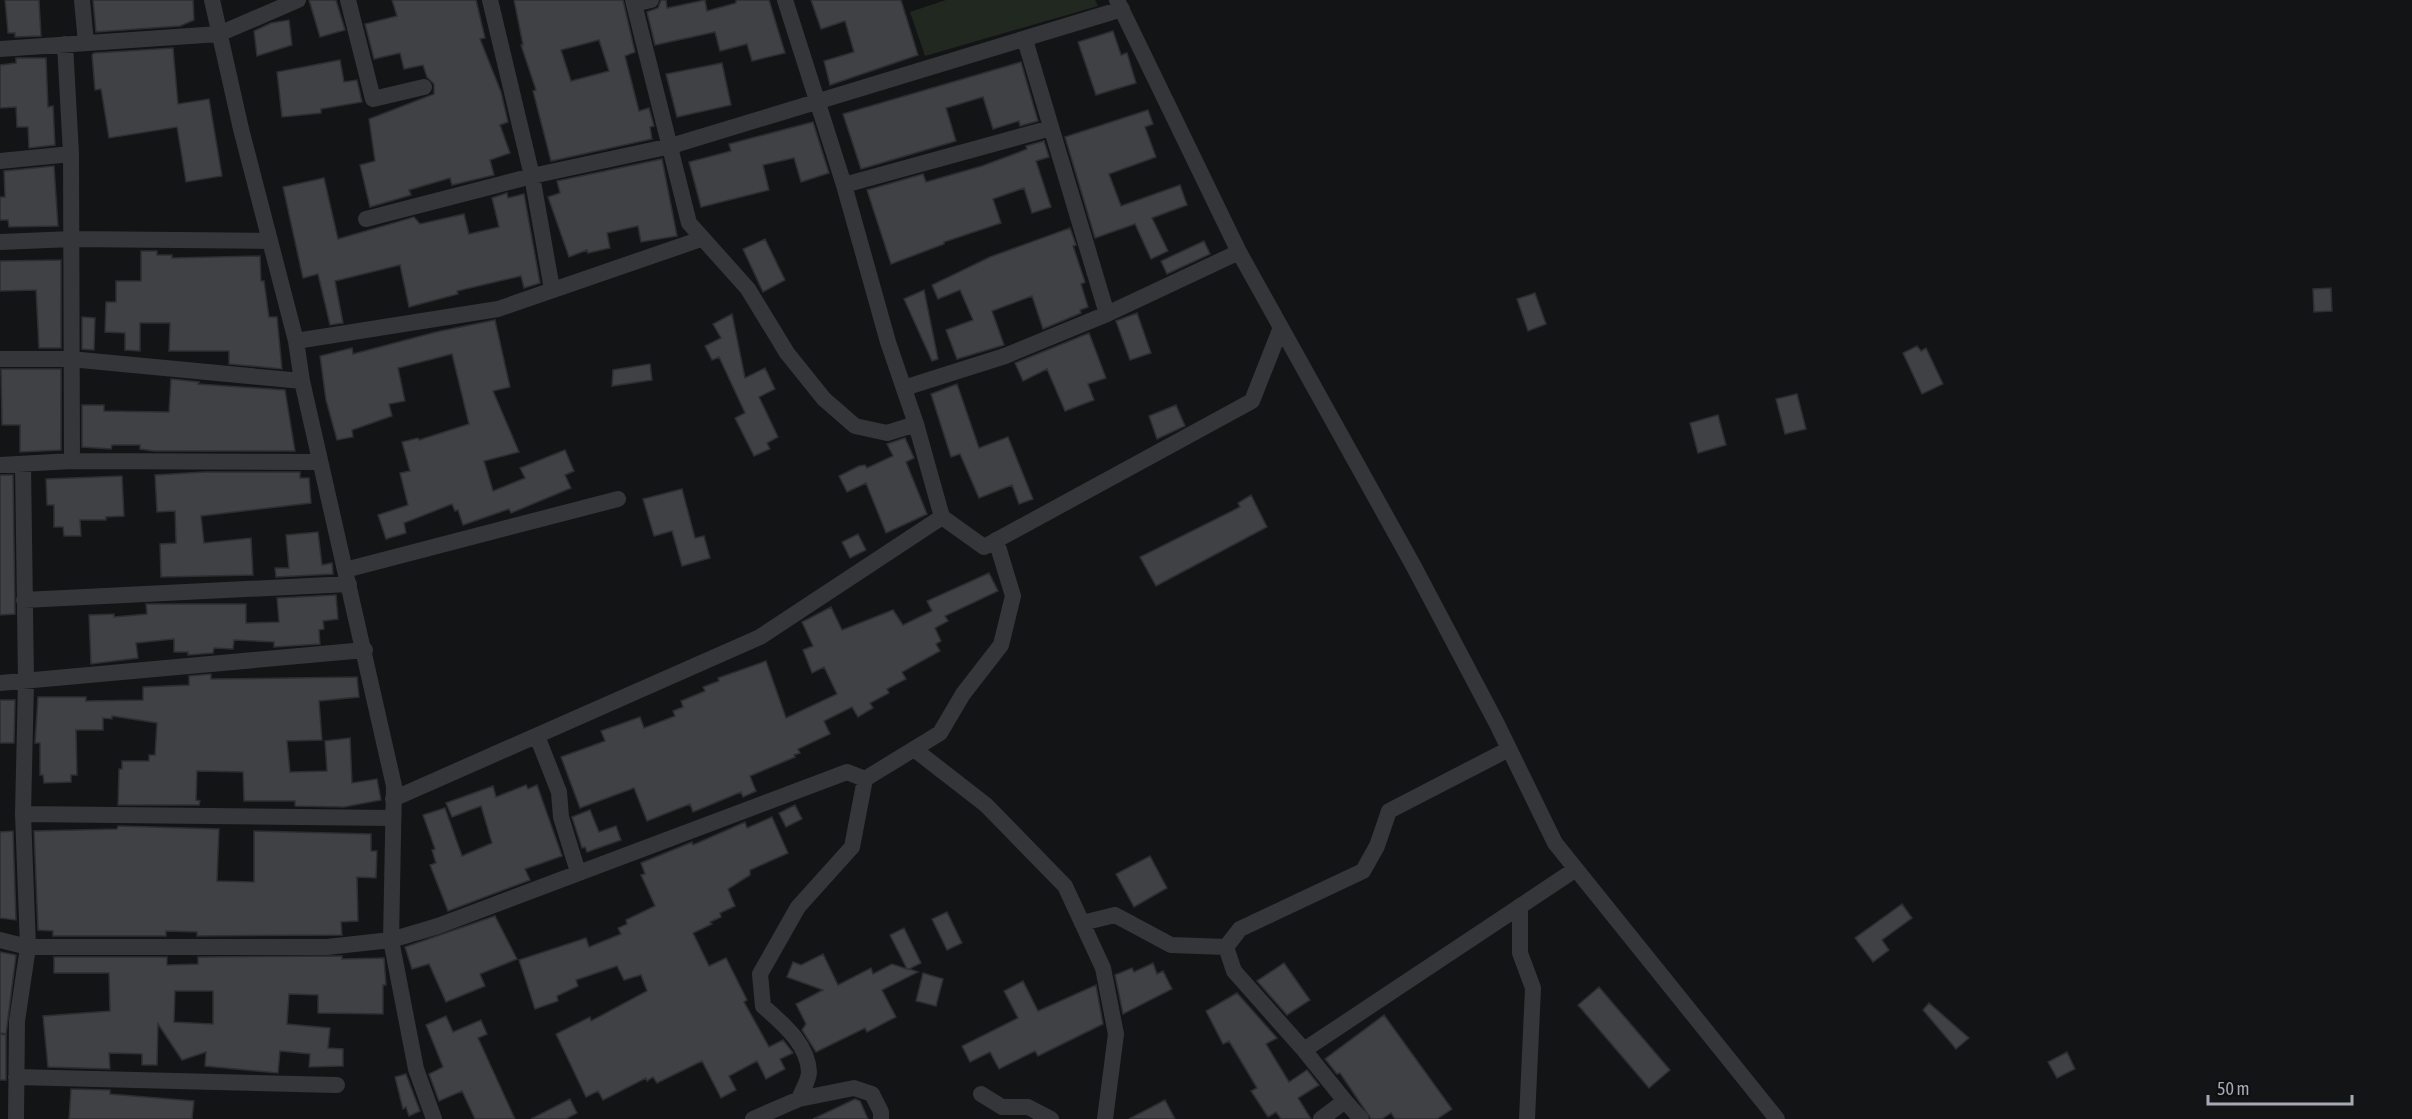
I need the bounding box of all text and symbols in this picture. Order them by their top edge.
scale bar [2208,1068,2352,1106]
text: 50 m [2217,1078,2249,1099]

